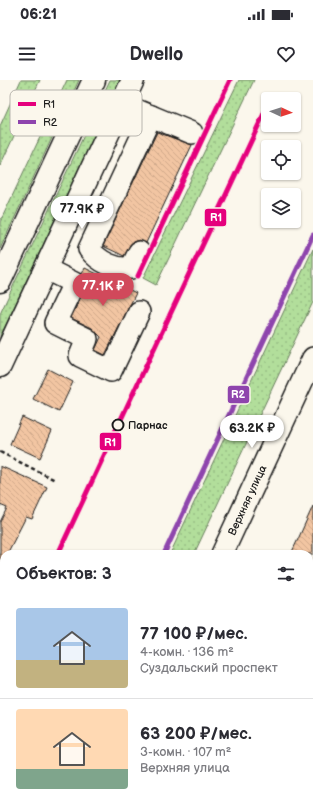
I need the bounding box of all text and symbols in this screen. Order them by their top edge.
text: 06:21 [20,5,57,24]
icon: menu [16,43,38,65]
icon: heart [275,43,297,65]
text: Dwello [130,44,183,65]
legend [10,90,142,136]
north arrow [261,92,301,132]
map controls [261,92,301,228]
text: R1 [43,98,55,111]
text: R2 [43,116,58,129]
button: locate [261,140,301,180]
button: layers [261,188,301,228]
pin: 77.9K ₽ [45,196,119,230]
text: 77.9K ₽ [60,201,104,217]
line badge: R1 [204,208,227,227]
text: R1 [210,211,222,224]
pin: 77.1K ₽ [66,273,140,307]
text: 77.1K ₽ [82,278,124,294]
line badge: R2 [227,385,250,404]
text: R2 [231,388,245,401]
pin: 63.2K ₽ [215,415,289,449]
marker: Парнас [111,418,125,432]
place label: Парнас [128,419,168,432]
text: 63.2K ₽ [229,420,275,436]
line badge: R1 [99,432,122,451]
text: R1 [104,436,116,449]
street label: Верхняя улица [226,463,270,537]
icon: filters [275,563,297,585]
text: Объектов: 3 [16,564,112,584]
icon: home [48,624,96,672]
text: 77 100 ₽/мес. [140,624,247,644]
text: 4-комн. · 136 m² [140,644,234,660]
text: Суздальский проспект [140,660,278,676]
text: 63 200 ₽/мес. [140,724,252,744]
icon: home [48,725,96,773]
text: 3-комн. · 107 m² [140,744,231,760]
text: Верхняя улица [140,760,230,776]

